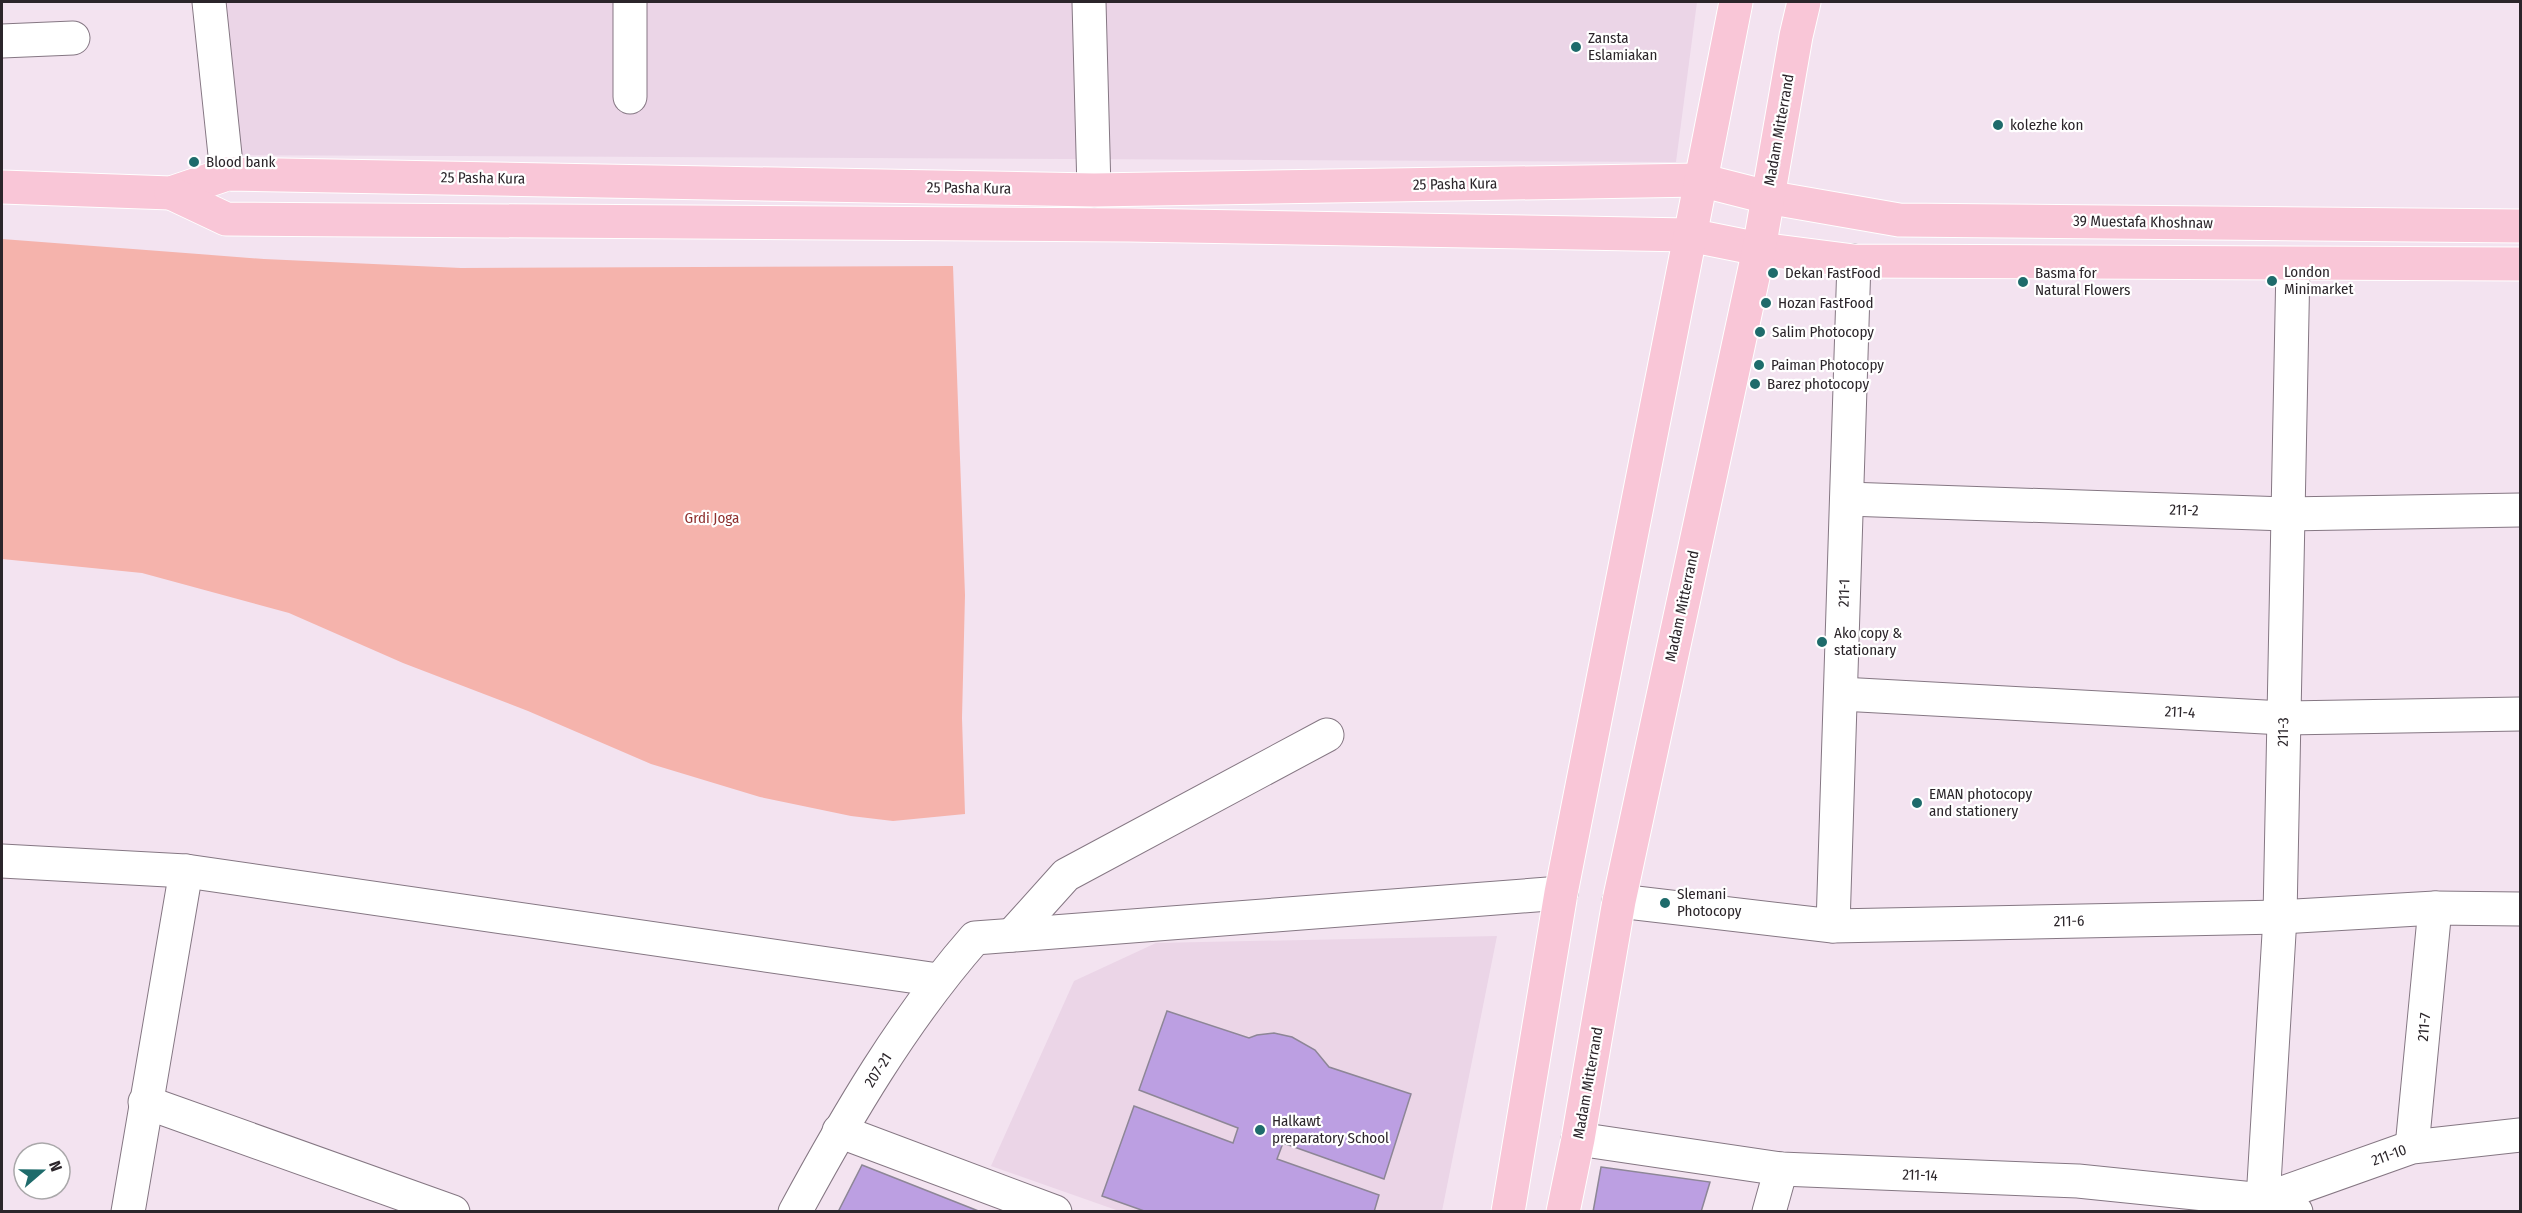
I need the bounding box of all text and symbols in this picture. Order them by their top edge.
place label: Zansta Eslamiakan [1588,29,1657,64]
marker: Zansta Eslamiakan [1569,40,1583,54]
street label: Madam Mitterrand [1760,73,1798,187]
place label: kolezhe kon [2010,116,2083,134]
marker: kolezhe kon [1991,118,2005,132]
place label: Blood bank [206,153,276,171]
marker: Blood bank [187,155,201,169]
street label: 25 Pasha Kura [441,168,525,188]
street label: 25 Pasha Kura [1413,174,1497,194]
street label: 25 Pasha Kura [927,178,1011,198]
street label: 39 Muestafa Khoshnaw [2073,212,2213,232]
place label: London Minimarket [2284,263,2354,298]
place label: Dekan FastFood [1785,264,1881,282]
place label: Basma for Natural Flowers [2035,264,2131,299]
marker: Dekan FastFood [1766,266,1780,280]
marker: London Minimarket [2265,274,2279,288]
marker: Basma for Natural Flowers [2016,275,2030,289]
place label: Hozan FastFood [1778,294,1874,312]
marker: Hozan FastFood [1759,296,1773,310]
place label: Salim Photocopy [1772,323,1874,341]
marker: Salim Photocopy [1753,325,1767,339]
place label: Paiman Photocopy [1771,356,1884,374]
marker: Paiman Photocopy [1752,358,1766,372]
place label: Barez photocopy [1767,375,1869,393]
marker: Barez photocopy [1748,377,1762,391]
street label: 211-2 [2169,500,2199,520]
park label: Grdi Joga [685,509,739,527]
street label: Madam Mitterrand [1661,549,1703,663]
street label: 211-1 [1835,579,1853,607]
place label: Ako copy & stationary [1834,624,1902,659]
marker: Ako copy & stationary [1815,635,1829,649]
street label: 211-4 [2164,702,2196,722]
street label: 211-3 [2274,717,2292,747]
place label: EMAN photocopy and stationery [1929,785,2033,820]
marker: EMAN photocopy and stationery [1910,796,1924,810]
place label: Slemani Photocopy [1677,885,1742,920]
marker: Slemani Photocopy [1658,896,1672,910]
street label: 211-6 [2053,912,2085,930]
street label: 211-7 [2414,1012,2434,1042]
street label: Madam Mitterrand [1569,1026,1607,1140]
street label: 207-21 [860,1050,896,1090]
place label: Halkawt preparatory School [1272,1112,1389,1147]
marker: Halkawt preparatory School [1253,1123,1267,1137]
street label: 211-10 [2369,1140,2409,1170]
north arrow [12,1141,72,1201]
text: N [45,1158,66,1174]
street label: 211-14 [1902,1165,1938,1185]

